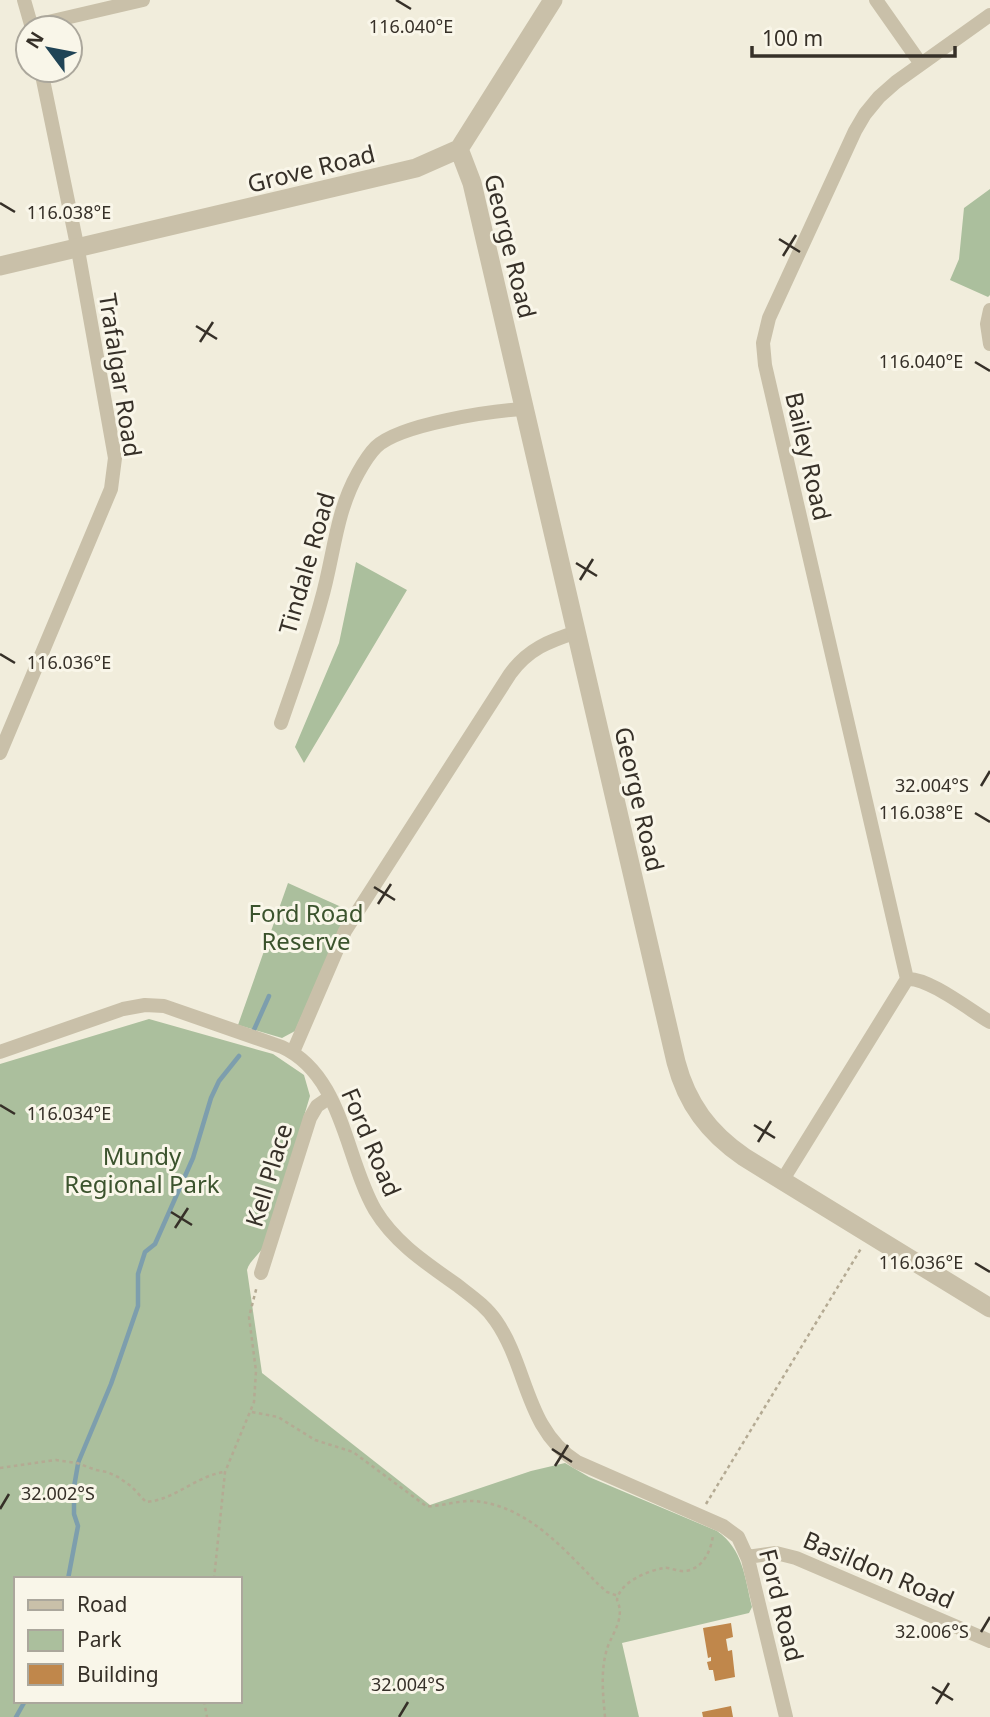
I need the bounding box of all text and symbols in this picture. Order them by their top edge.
north arrow [14,14,84,84]
text: 116.040°E [369,14,453,38]
scale bar [752,14,955,58]
text: 100 m [762,24,823,52]
text: N [19,27,50,53]
street label: Grove Road [244,136,378,200]
street label: George Road [477,170,545,322]
text: 116.038°E [27,200,111,224]
street label: Trafalgar Road [92,291,150,459]
text: 116.040°E [879,349,963,373]
street label: Bailey Road [778,389,840,523]
street label: Tindale Road [270,488,342,638]
text: 116.036°E [27,650,111,674]
street label: George Road [607,723,673,875]
text: 32.004°S [895,773,969,797]
text: 116.038°E [879,800,963,824]
park label: Ford Road Reserve [248,896,364,957]
street label: Ford Road [334,1083,410,1201]
text: 116.034°E [27,1101,111,1125]
street label: Kell Place [237,1119,299,1231]
park label: Mundy Regional Park [64,1139,220,1200]
text: 116.036°E [879,1250,963,1274]
text: 32.002°S [21,1481,95,1505]
street label: Basildon Road [798,1522,960,1616]
street label: Ford Road [752,1545,812,1665]
legend [14,1577,242,1703]
text: Road [77,1590,127,1618]
text: 32.006°S [895,1619,969,1643]
text: Park [77,1625,122,1653]
text: Building [77,1660,159,1688]
text: 32.004°S [371,1672,445,1696]

